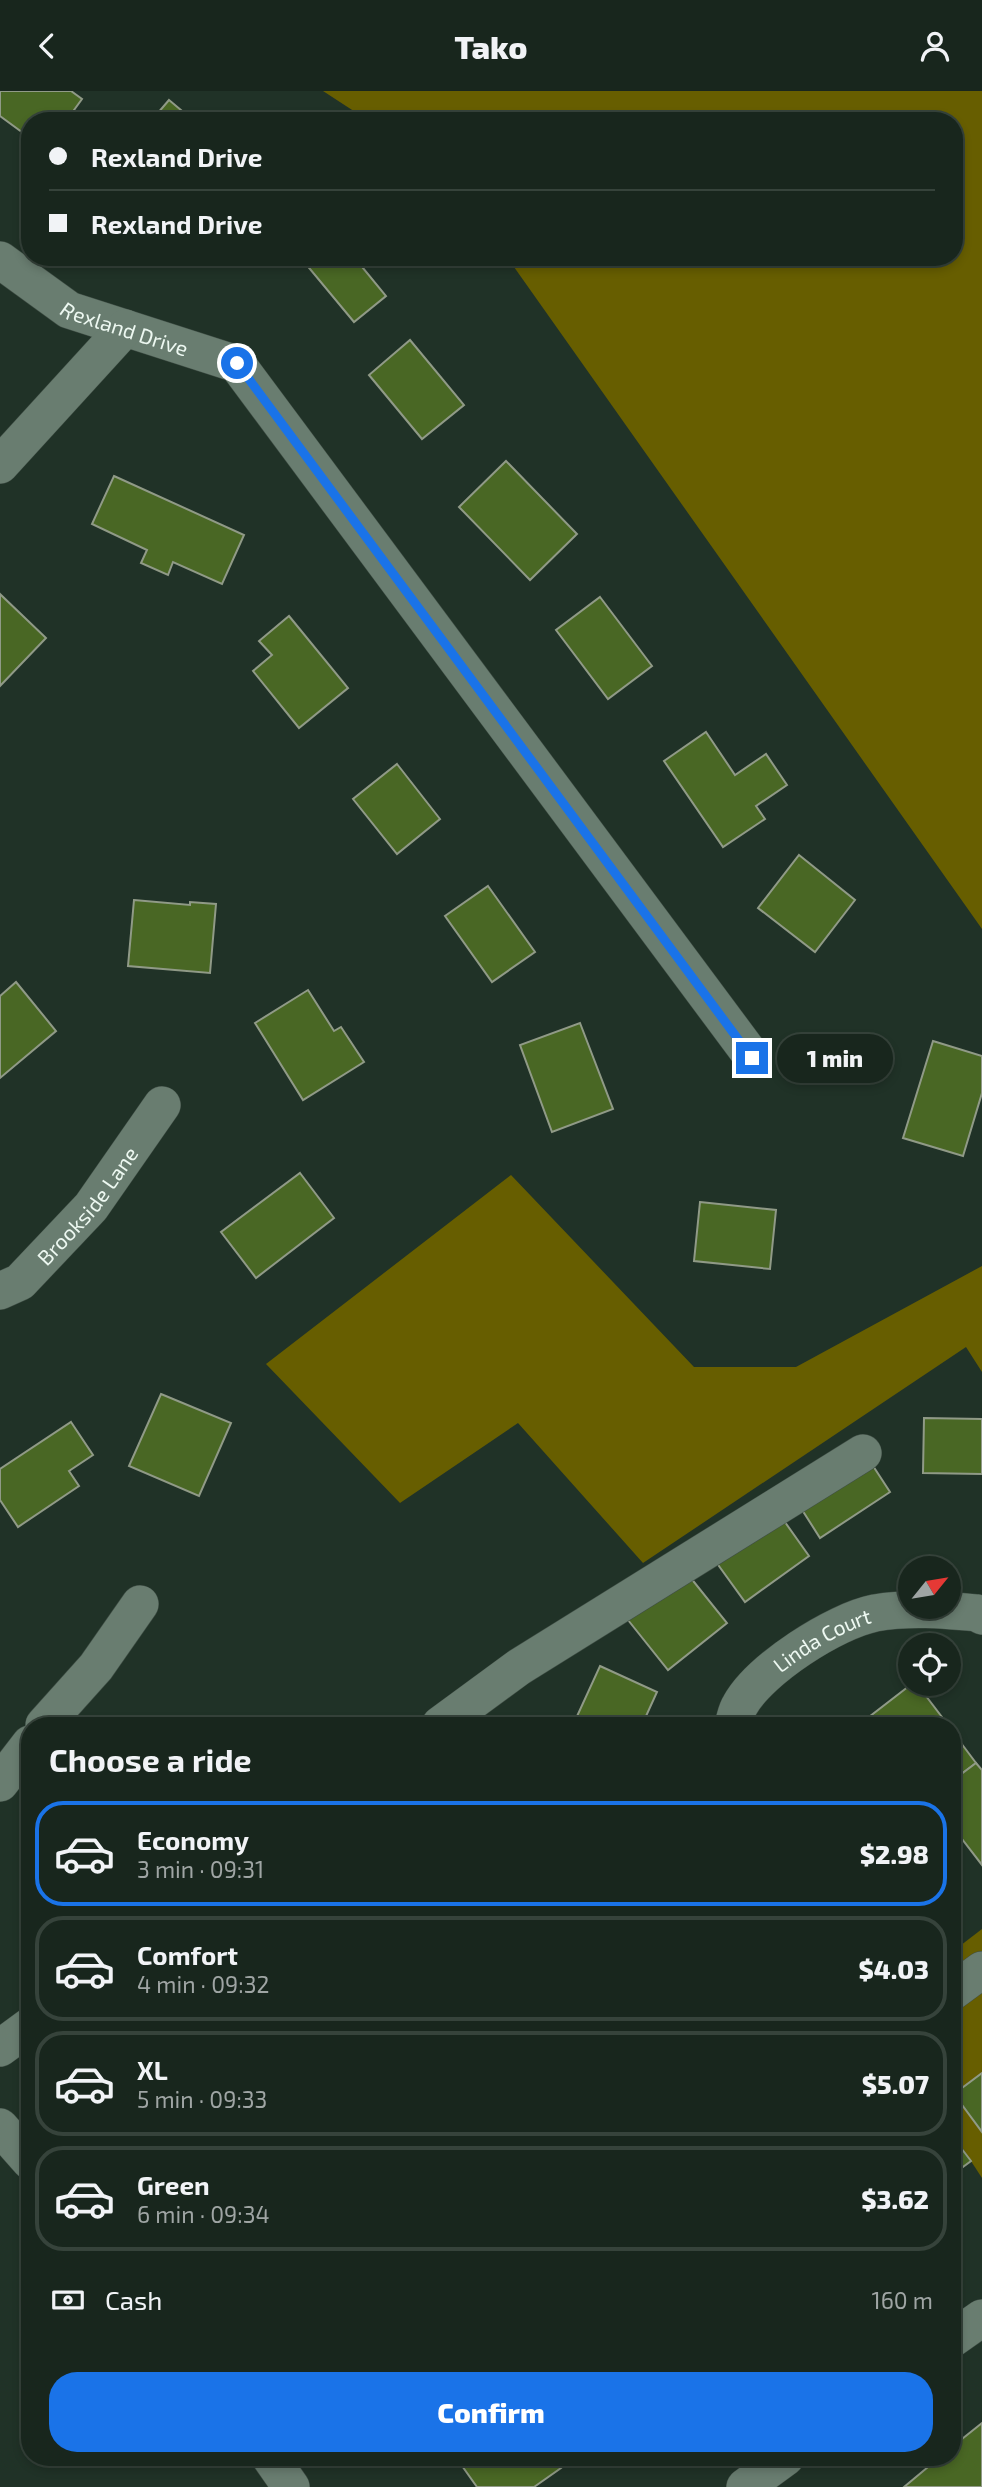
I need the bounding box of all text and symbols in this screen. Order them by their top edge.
icon: back [28,27,66,65]
text: Tako [455,27,527,65]
icon: person [916,27,954,65]
text: Rexland Drive [91,141,262,172]
text: Rexland Drive [91,208,262,239]
street label: Rexland Drive [56,296,192,360]
route start [221,347,253,379]
callout: 1 min [776,1033,892,1083]
route end [736,1042,768,1074]
text: 1 min [807,1044,863,1072]
street label: Brookside Lane [31,1141,142,1269]
north arrow [898,1556,961,1619]
map controls [898,1556,961,1696]
street label: Linda Court [767,1602,873,1677]
button: locate [898,1633,961,1696]
text: Choose a ride [49,1740,252,1778]
icon: car [53,1822,116,1885]
text: Economy [137,1824,249,1855]
text: $2.98 [860,1838,929,1869]
text: 3 min · 09:31 [137,1855,264,1883]
icon: car [53,1937,116,2000]
text: Comfort [137,1939,238,1970]
text: $4.03 [859,1953,929,1984]
text: 4 min · 09:32 [137,1970,269,1998]
icon: car [53,2052,116,2115]
text: XL [137,2054,168,2085]
text: $5.07 [862,2068,929,2099]
text: 5 min · 09:33 [137,2085,267,2113]
icon: car [53,2167,116,2230]
text: Green [137,2169,210,2200]
text: $3.62 [861,2183,929,2214]
text: 6 min · 09:34 [137,2200,270,2228]
icon: cash [49,2281,87,2319]
text: Cash [105,2284,162,2315]
text: 160 m [872,2286,933,2314]
button: Confirm [49,2372,933,2452]

